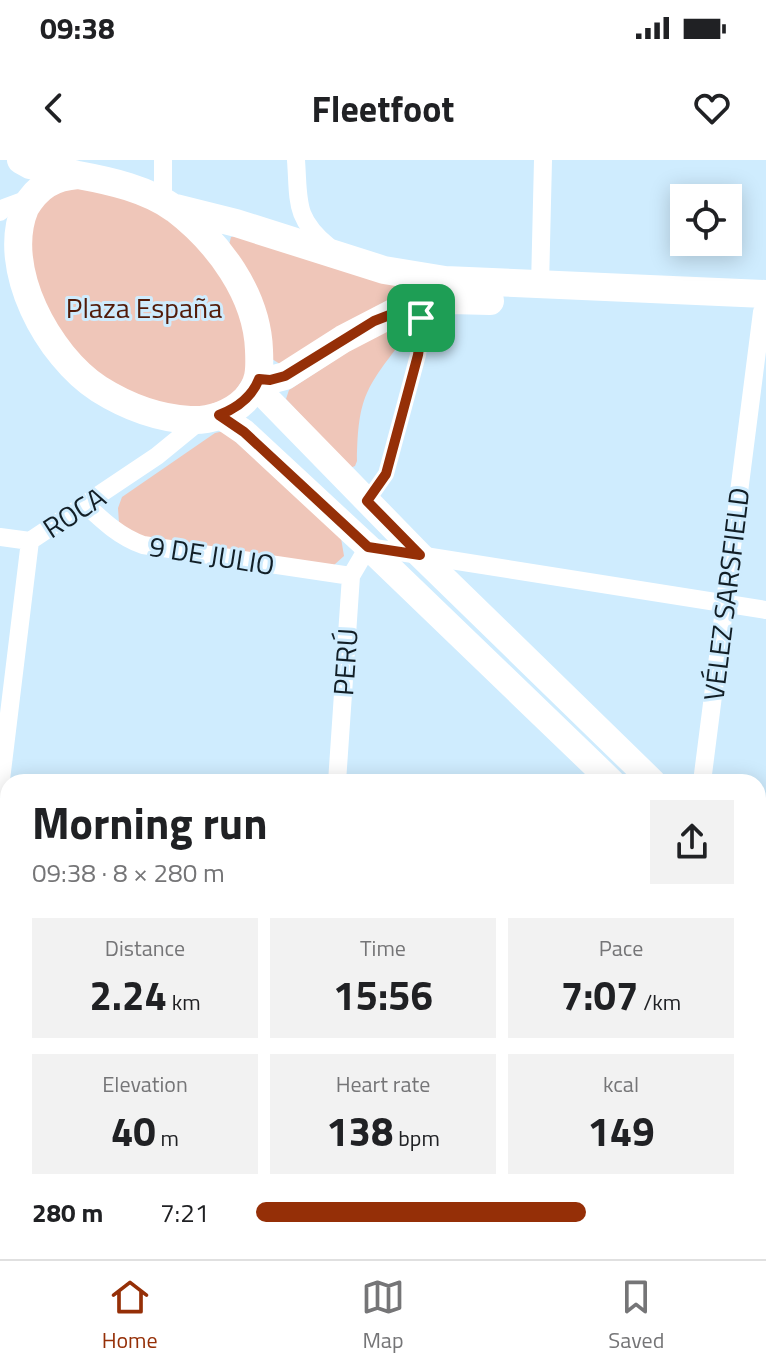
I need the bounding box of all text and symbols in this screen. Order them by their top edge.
text: 09:38 [40,5,115,51]
text: Fleetfoot [312,81,454,136]
icon: back [32,86,76,130]
icon: heart [690,86,734,130]
map controls [670,184,742,256]
button: locate [670,184,742,256]
pin [387,284,455,352]
park label: Plaza España [66,286,222,329]
icon: arrive [399,296,443,340]
street label: ROCA [34,475,114,548]
street label: VÉLEZ SARSFIELD [692,485,760,703]
street label: 9 DE JULIO [146,524,278,586]
street label: PERÚ [321,627,369,697]
text: Morning run [32,789,268,856]
button: share [650,800,734,884]
text: 09:38 · 8 × 280 m [32,853,225,892]
text: Distance [105,931,185,965]
text: Time [360,931,406,965]
text: Pace [599,931,643,965]
text: 2.24 [89,965,167,1026]
text: 15:56 [333,965,433,1026]
text: 7:07 [561,965,638,1026]
text: km [167,985,201,1019]
text: /km [638,985,681,1019]
text: Elevation [102,1067,188,1101]
text: Heart rate [336,1067,430,1101]
text: kcal [603,1067,639,1101]
text: 40 [111,1101,156,1162]
text: 138 [326,1101,393,1162]
text: 149 [587,1101,655,1162]
text: m [156,1121,179,1155]
text: bpm [393,1121,440,1155]
text: 280 m [32,1193,103,1232]
text: 7:21 [160,1193,209,1232]
tab: Home [102,1275,158,1357]
tab: Map [361,1275,405,1357]
tab: Saved [608,1275,664,1357]

